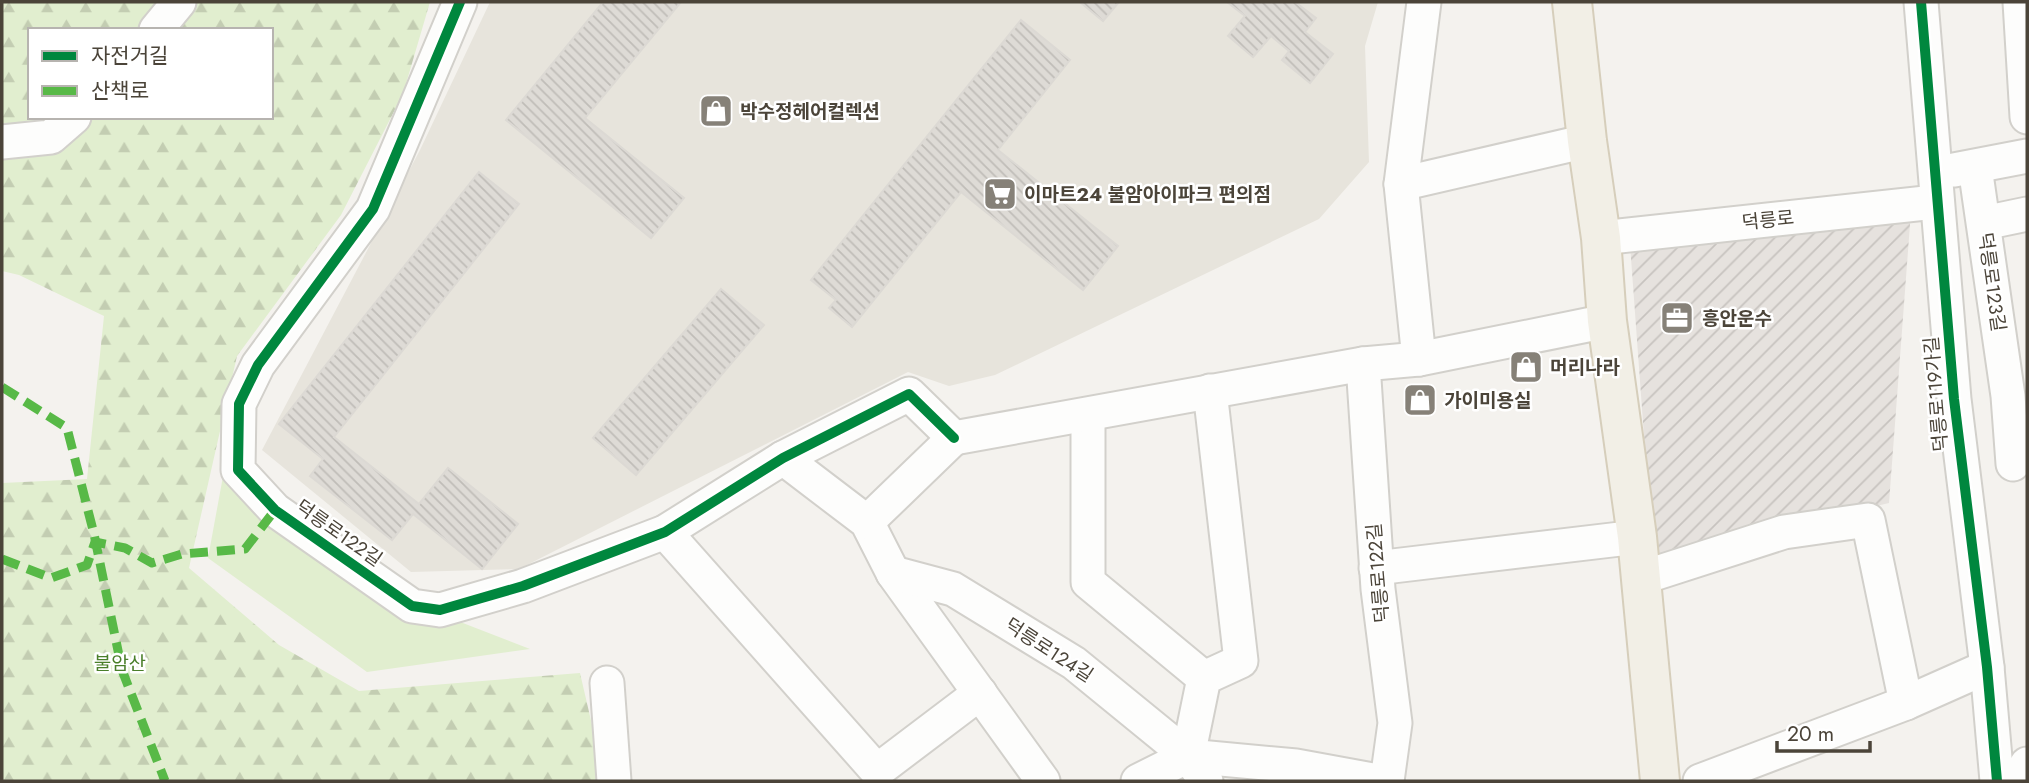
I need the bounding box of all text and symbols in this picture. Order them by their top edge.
legend [28,28,273,119]
text: 자전거길 [91,41,168,71]
text: 산책로 [91,76,149,106]
shop icon: 박수정헤어컬렉션 [697,92,735,130]
place label: 박수정헤어컬렉션 [740,98,880,125]
supermarket icon: 이마트24 불암아이파크 편의점 [981,175,1019,213]
place label: 이마트24 불암아이파크 편의점 [1024,181,1271,208]
street label: 덕릉로 [1741,204,1795,236]
street label: 덕릉로123길 [1972,231,2012,333]
office icon: 흥안운수 [1658,299,1696,337]
place label: 흥안운수 [1702,305,1772,332]
street label: 덕릉로119가길 [1918,335,1954,453]
shop icon: 머리나라 [1507,348,1545,386]
place label: 머리나라 [1550,354,1620,381]
shop icon: 가이미용실 [1401,381,1439,419]
place label: 가이미용실 [1444,387,1531,414]
street label: 덕릉로122길 [290,493,388,573]
street label: 덕릉로122길 [1360,522,1396,624]
street label: 덕릉로124길 [1000,611,1098,689]
park label: 불암산 [94,650,146,677]
scale bar [1777,710,1870,754]
text: 20 m [1787,719,1834,749]

